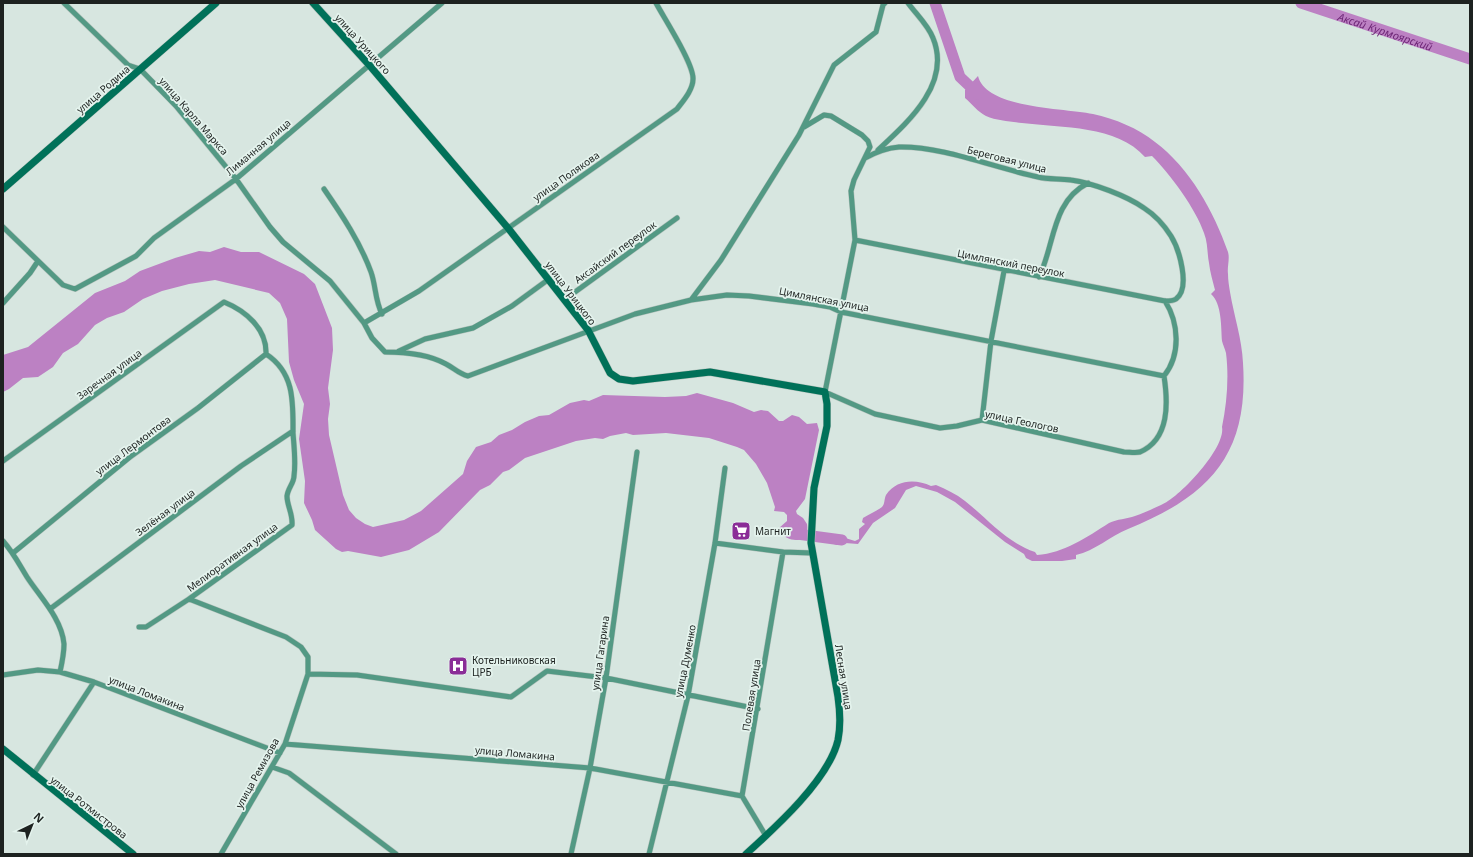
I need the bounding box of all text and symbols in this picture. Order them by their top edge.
water label: Аксай Курмоярский [1335,8,1435,54]
street label: улица Урицкого [332,11,394,77]
street label: улица Родина [73,62,133,116]
street label: улица Карла Маркса [156,74,232,158]
street label: Лиманная улица [222,116,294,178]
street label: Береговая улица [966,142,1048,176]
street label: улица Полякова [530,148,602,204]
street label: Аксайский переулок [571,217,659,286]
street label: Цимлянский переулок [956,246,1066,280]
street label: улица Урицкого [542,258,600,328]
street label: Цимлянская улица [778,283,870,315]
street label: Заречная улица [74,346,144,402]
street label: улица Геологов [984,406,1060,436]
street label: улица Лермонтова [92,412,174,478]
street label: Зелёная улица [132,485,198,539]
street label: Мелиоративная улица [184,519,280,595]
supermarket icon: Магнит [730,520,752,542]
place label: Магнит [755,524,791,538]
street label: улица Гагарина [588,615,612,691]
street label: улица Думенко [671,623,699,699]
street label: Лесная улица [832,643,856,711]
place label: Котельниковская ЦРБ [472,653,556,679]
hospital icon: Котельниковская ЦРБ [447,655,469,677]
street label: Полевая улица [738,658,764,732]
street label: улица Ломакина [107,672,187,714]
street label: улица Ремизова [232,735,282,811]
street label: улица Ломакина [474,743,556,763]
street label: улица Ротмистрова [48,773,130,841]
north arrow [12,805,52,845]
text: N [31,809,48,826]

